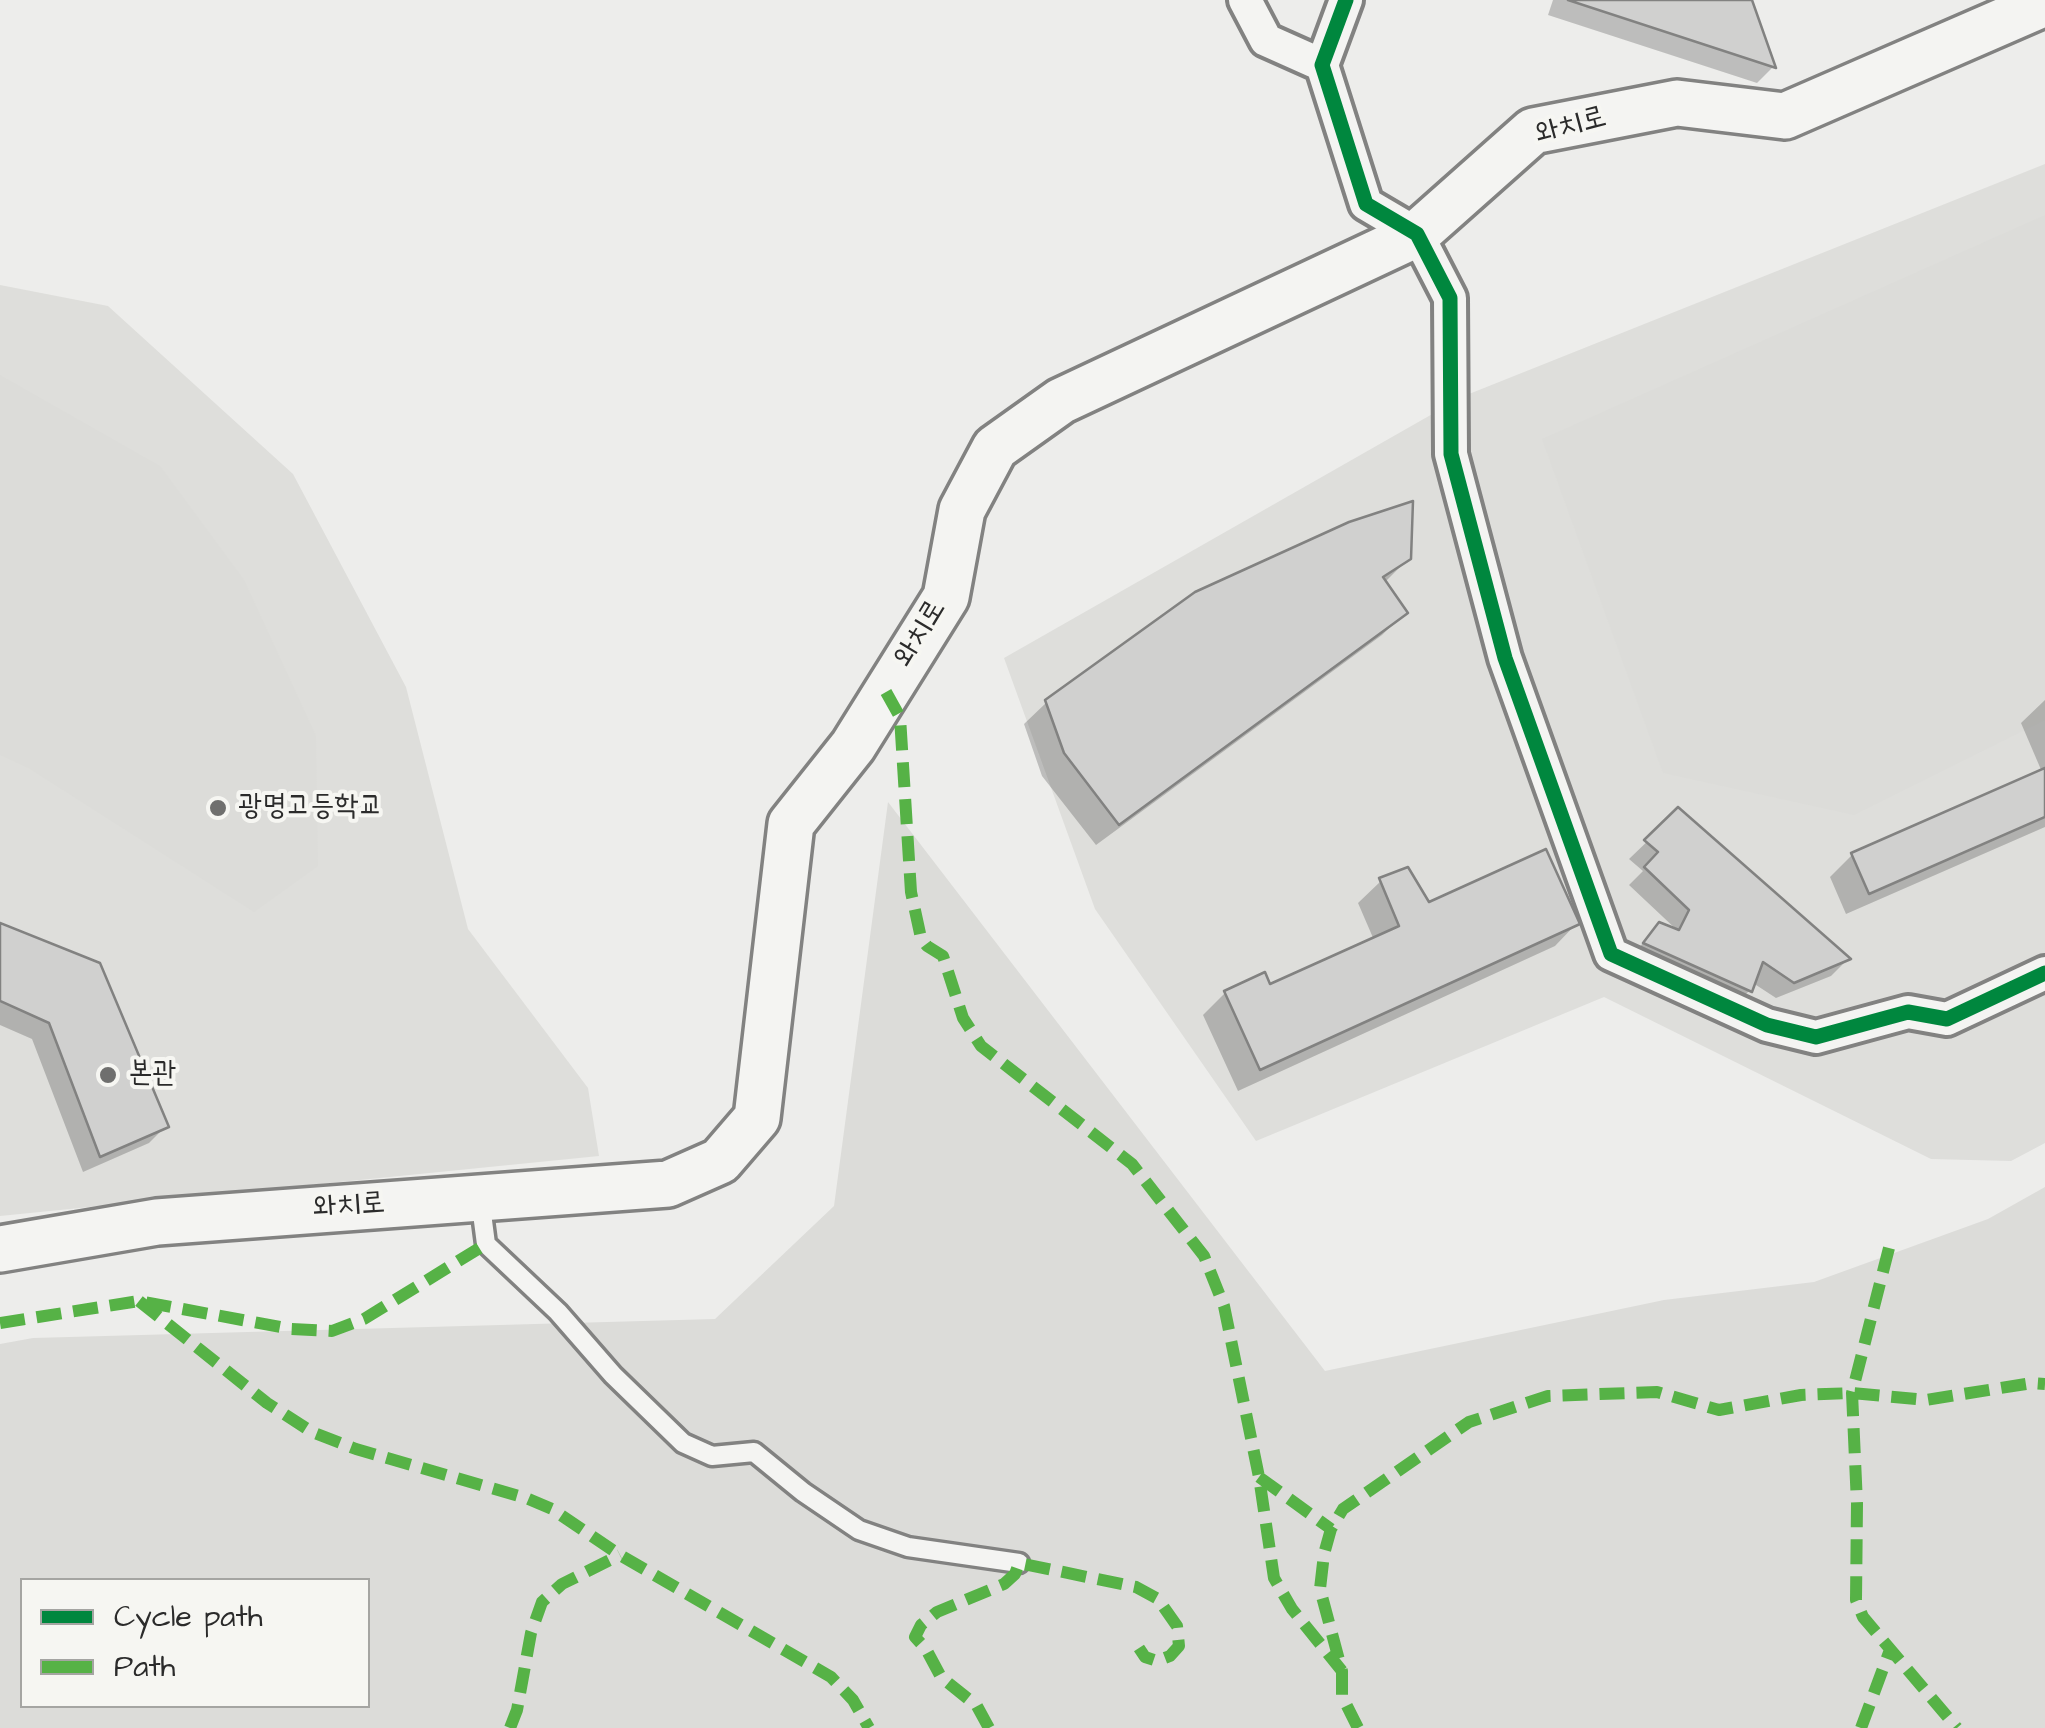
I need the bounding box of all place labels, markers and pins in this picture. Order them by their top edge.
place label: 광명고등학교 [238,790,383,826]
marker: 광명고등학교 [207,797,229,819]
place label: 본관 [128,1057,176,1093]
marker: 본관 [97,1064,119,1086]

